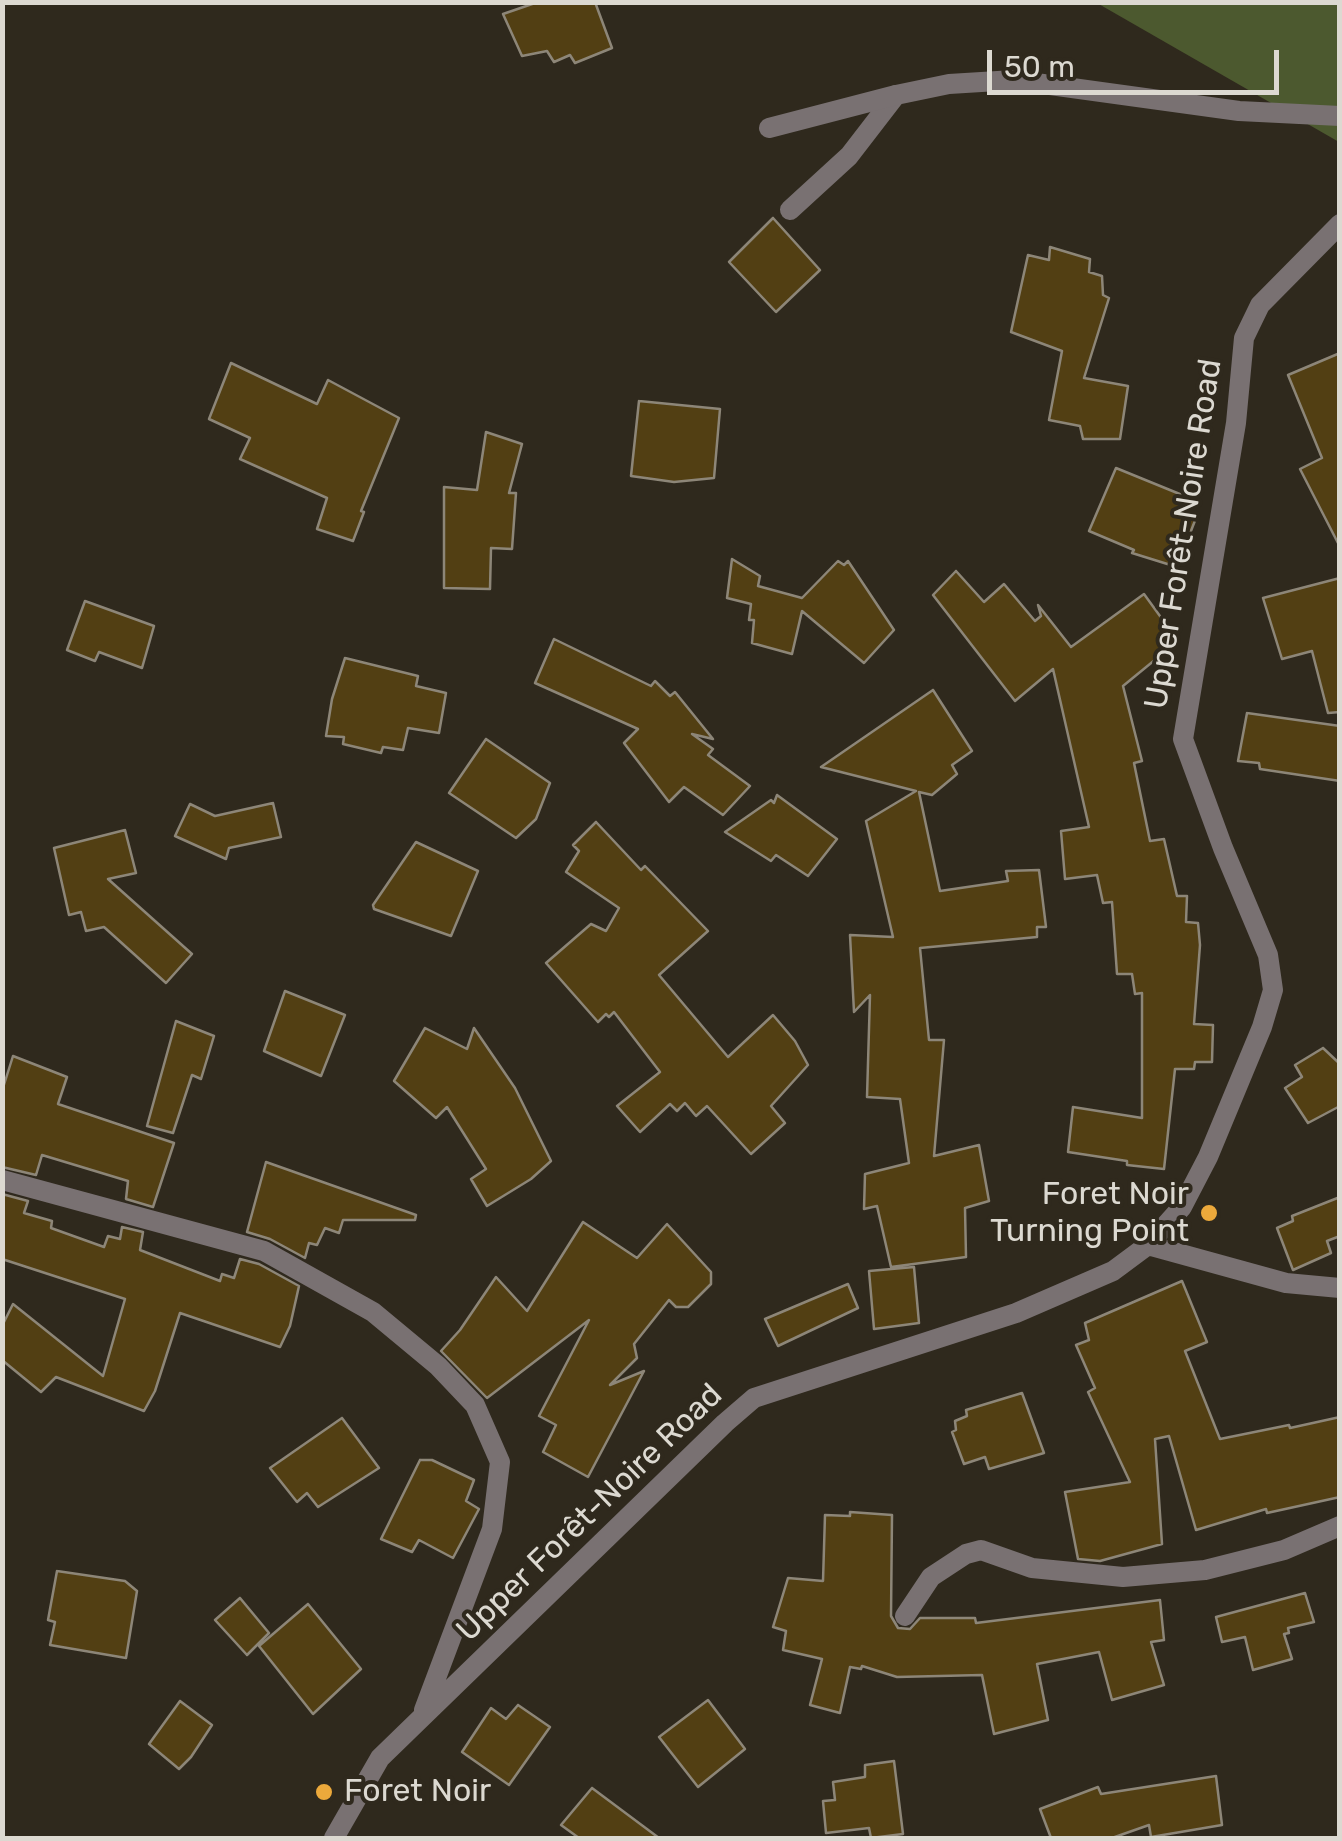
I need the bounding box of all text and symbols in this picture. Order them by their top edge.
scale bar [992,30,1284,92]
text: 50 m [1004,49,1075,85]
street label: Upper Forêt-Noire Road [1137,356,1231,712]
place label: Foret Noir Turning Point [990,1176,1189,1251]
marker: Foret Noir Turning Point [1198,1202,1220,1224]
street label: Upper Forêt-Noire Road [449,1376,731,1650]
place label: Foret Noir [344,1773,491,1811]
marker: Foret Noir [313,1781,335,1803]

